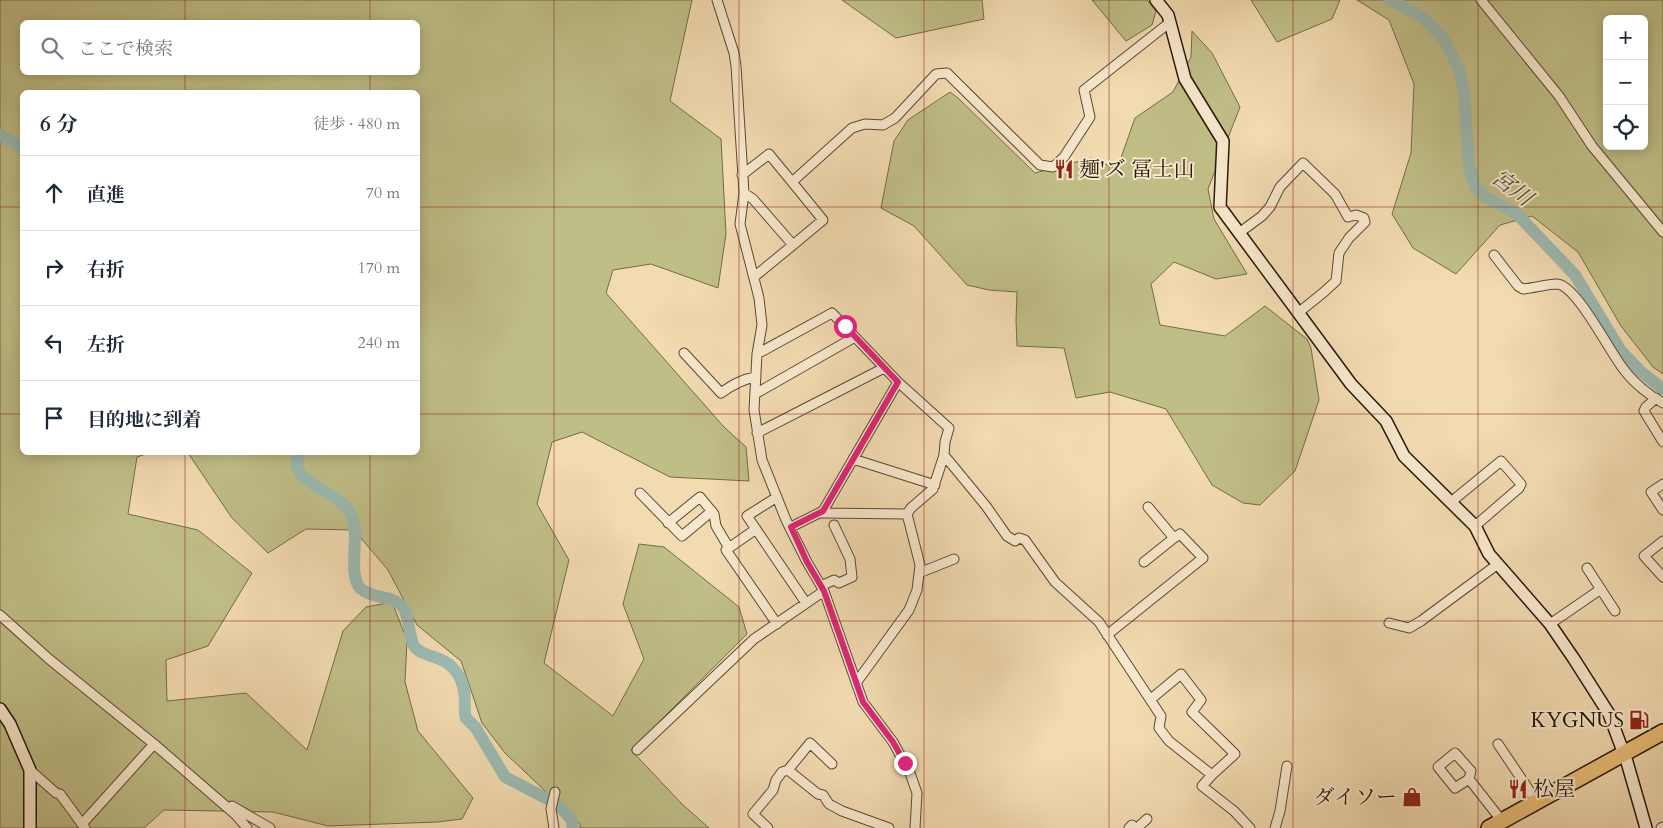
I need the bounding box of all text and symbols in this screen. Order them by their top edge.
map controls [1603,15,1648,150]
button: + [1603,15,1648,60]
search box [20,20,420,75]
icon: search [38,34,66,62]
text: ここで検索 [78,36,173,62]
button: − [1603,60,1648,105]
button: locate [1603,105,1648,150]
text: 6 分 [40,110,77,139]
text: 徒歩 · 480 m [313,113,400,135]
place label: 麺'ズ 冨士山 [1079,155,1194,184]
restaurant icon: 麺'ズ 冨士山 [1053,158,1075,180]
water label: 宮川 [1485,163,1540,214]
icon: ahead [40,179,68,207]
text: 直進 [87,182,125,208]
text: 70 m [366,182,400,204]
icon: right [40,254,68,282]
text: 右折 [87,257,125,283]
text: 170 m [358,257,400,279]
route start [834,315,857,338]
icon: left [40,329,68,357]
text: 左折 [87,332,125,358]
text: 240 m [358,332,400,354]
icon: arrive [40,404,68,432]
text: 目的地に到着 [87,407,201,433]
place label: KYGNUS [1531,706,1624,735]
fuel station icon: KYGNUS [1628,709,1650,731]
route end [894,752,917,775]
place label: 松屋 [1533,775,1575,804]
restaurant icon: 松屋 [1507,778,1529,800]
place label: ダイソー [1313,783,1397,812]
shop icon: ダイソー [1401,786,1423,808]

